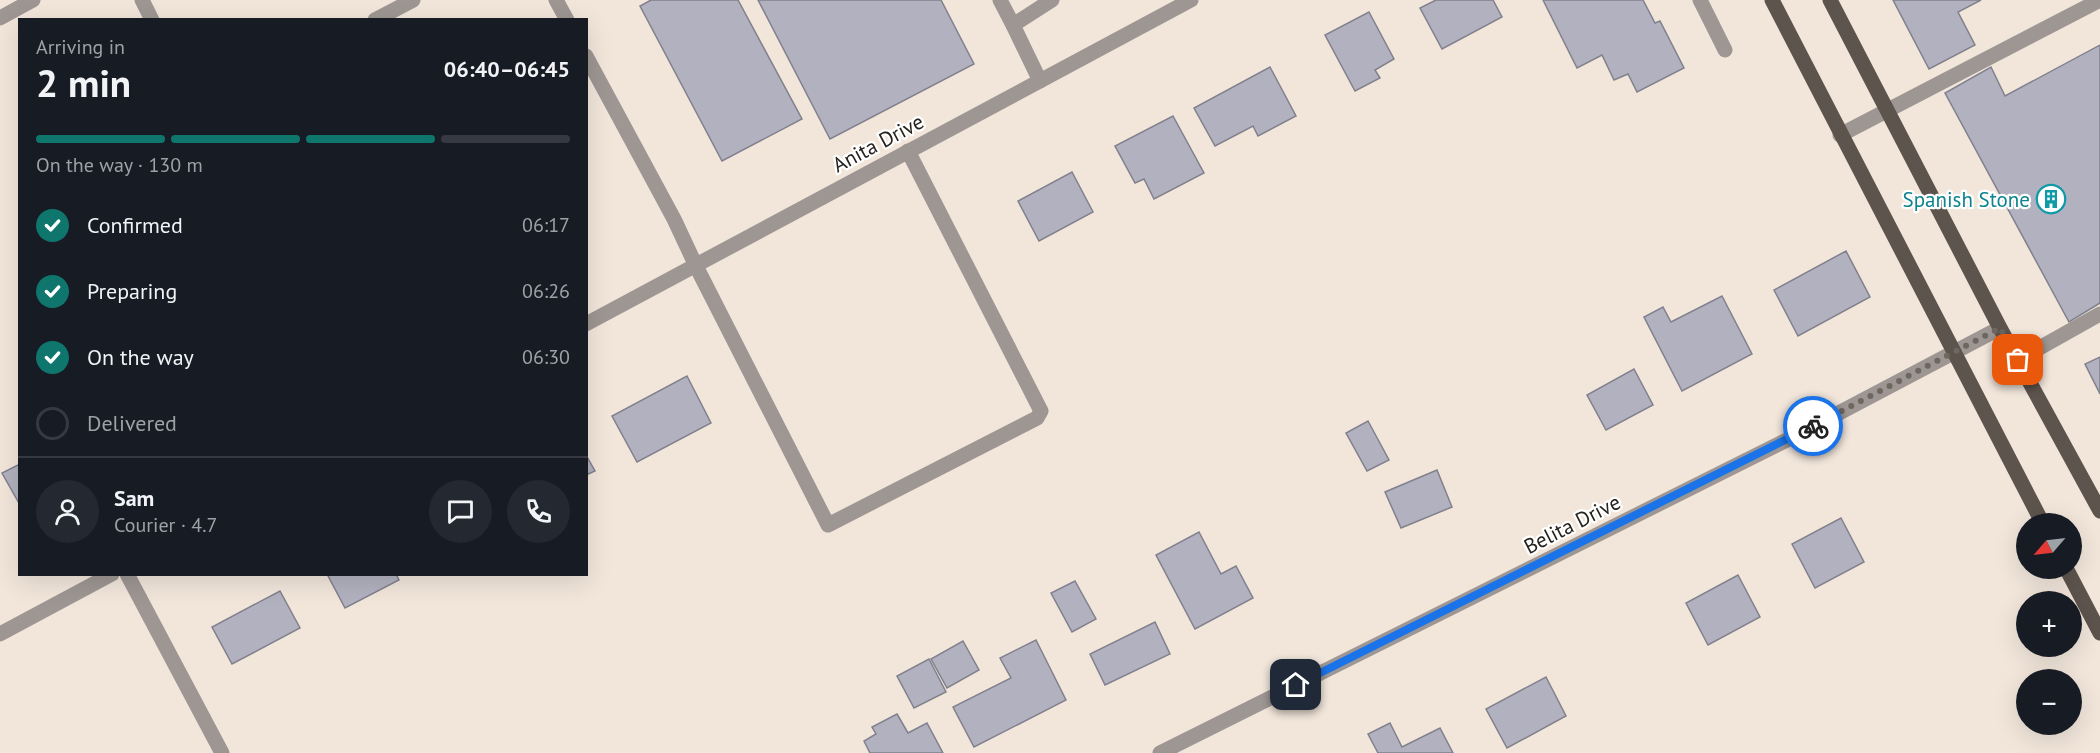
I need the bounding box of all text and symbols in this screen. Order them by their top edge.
text: Arriving in [36,34,125,60]
text: 06:40–06:45 [444,55,570,83]
text: 2 min [36,57,131,108]
street label: Anita Drive [828,108,928,178]
text: On the way · 130 m [36,152,203,178]
building icon: Spanish Stone [2035,183,2067,215]
place label: Spanish Stone [1903,186,2030,213]
icon: check [36,209,69,242]
text: Confirmed [87,211,183,239]
text: 06:17 [522,212,570,238]
icon: check [36,275,69,308]
text: Preparing [87,277,177,305]
text: 06:26 [522,278,570,304]
pin [1992,334,2043,385]
icon: check [36,341,69,374]
text: On the way [87,343,194,371]
icon: bag [2001,343,2034,376]
text: 06:30 [522,344,570,370]
courier [1783,396,1843,456]
text: Delivered [87,409,177,437]
icon: bike [1797,410,1830,443]
button: person [36,480,99,543]
button: chat [429,480,492,543]
button: phone [507,480,570,543]
text: Sam [114,484,154,512]
street label: Belita Drive [1519,488,1625,560]
text: Courier · 4.7 [114,512,217,538]
north arrow [2016,513,2082,579]
map controls [2016,513,2082,735]
button: + [2016,591,2082,657]
pin [1270,659,1321,710]
icon: home [1279,668,1312,701]
button: − [2016,669,2082,735]

